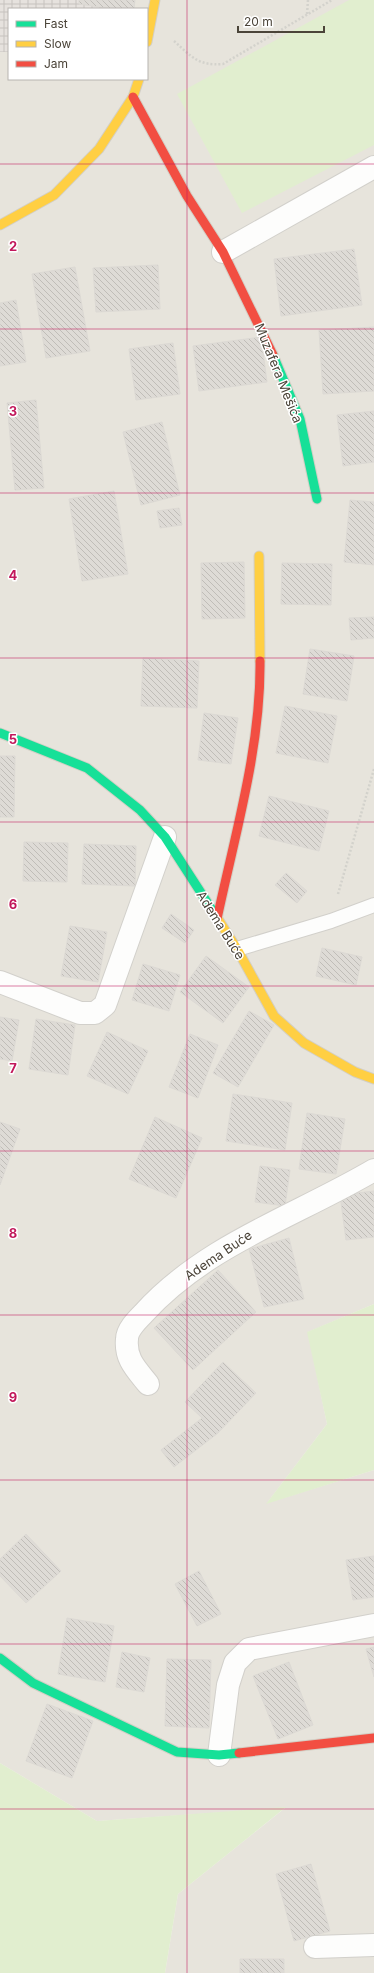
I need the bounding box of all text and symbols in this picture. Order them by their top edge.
legend [8,8,148,80]
scale bar [238,8,324,34]
text: 20 m [244,14,273,29]
text: Fast [44,16,68,31]
text: Slow [44,36,72,51]
text: Jam [44,56,68,71]
text: 2 [9,238,17,254]
street label: Muzafera Mešića [252,321,306,425]
text: 3 [9,403,17,419]
text: 4 [9,567,18,583]
text: 5 [9,731,17,747]
street label: Adema Buće [194,888,248,962]
text: 6 [9,896,17,912]
text: 7 [9,1060,17,1076]
text: 8 [9,1225,17,1241]
street label: Adema Buće [181,1227,255,1283]
text: 9 [9,1389,17,1405]

